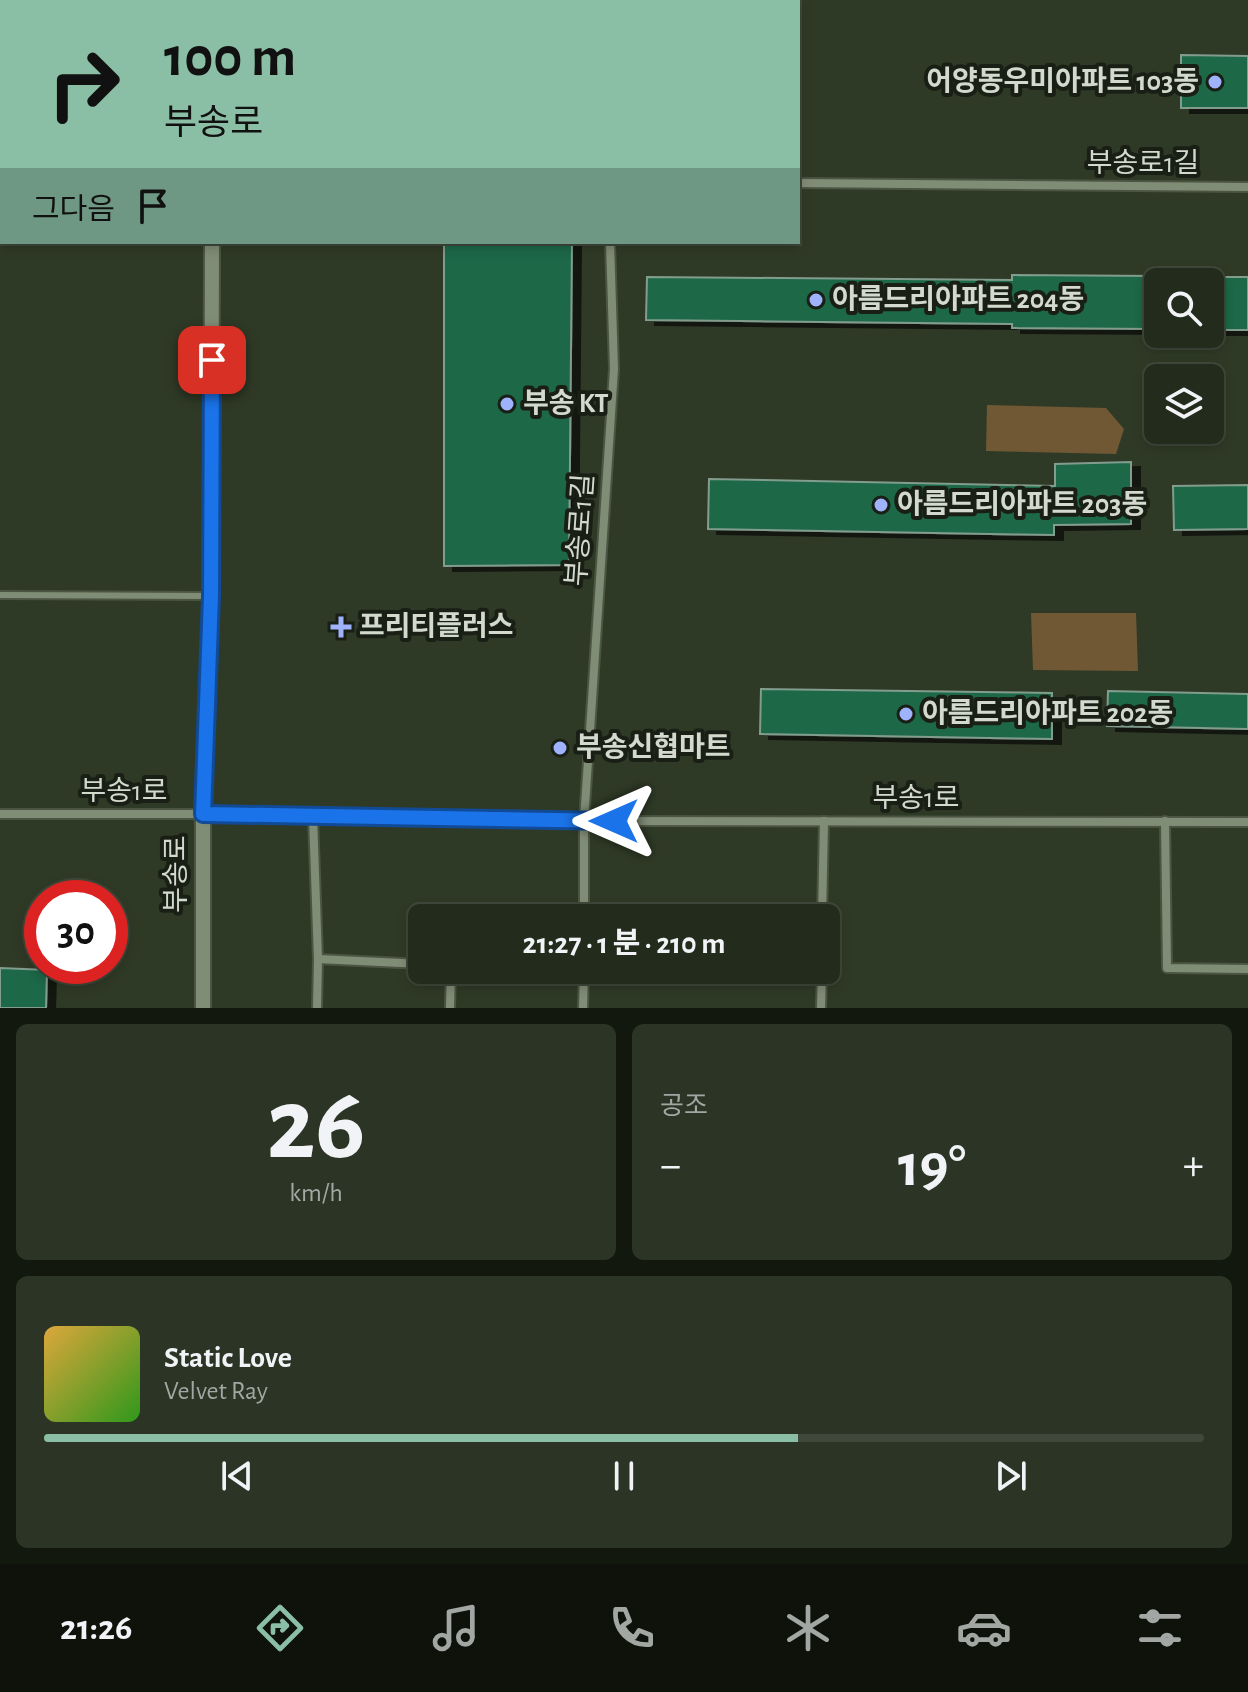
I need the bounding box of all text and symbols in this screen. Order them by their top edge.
text: 100 m [164,30,296,86]
icon: right [32,32,136,136]
place label: 어양동우미아파트 103동 [926,66,1199,96]
marker: 어양동우미아파트 103동 [1206,73,1224,91]
text: 부송로 [164,105,263,141]
street label: 부송로1길 [1087,148,1199,178]
icon: arrive [131,184,175,228]
text: 그다음 [32,195,115,225]
map controls [1144,268,1224,444]
button: search [1144,268,1224,348]
place label: 아름드리아파트 204동 [832,284,1084,314]
marker: 아름드리아파트 204동 [807,291,825,309]
pin [178,326,246,394]
icon: arrive [190,338,234,382]
button: layers [1144,364,1224,444]
place label: 부송 KT [523,389,608,418]
marker: 부송 KT [498,395,516,413]
street label: 부송로1길 [561,473,599,587]
place label: 아름드리아파트 203동 [897,489,1147,519]
marker: 아름드리아파트 203동 [872,496,890,514]
place label: 프리티플러스 [359,611,514,641]
marker: 프리티플러스 [330,616,352,638]
place label: 아름드리아파트 202동 [922,698,1173,728]
marker: 아름드리아파트 202동 [897,705,915,723]
place label: 부송신협마트 [576,732,731,762]
marker: 부송신협마트 [551,739,569,757]
street label: 부송1로 [81,777,167,806]
position arrow [572,779,656,863]
street label: 부송1로 [873,784,959,813]
street label: 부송로 [162,835,191,913]
speed limit sign: 30 [24,880,128,984]
text: 21:27 · 1 분 · 210 m [523,929,725,959]
text: 26 [266,1074,366,1178]
text: 공조 [660,1093,708,1119]
text: 19° [898,1137,966,1197]
text: − [660,1144,681,1188]
text: + [1183,1144,1204,1188]
text: km/h [289,1180,343,1206]
text: Static Love [164,1343,292,1373]
text: Velvet Ray [164,1378,268,1404]
icon: previous [215,1454,259,1498]
icon: pause [602,1454,646,1498]
icon: next [989,1454,1033,1498]
icon: directions [252,1600,308,1656]
icon: music [428,1600,484,1656]
icon: phone [604,1600,660,1656]
icon: climate [780,1600,836,1656]
icon: car [956,1600,1012,1656]
icon: filters [1132,1600,1188,1656]
text: 21:26 [60,1610,132,1646]

